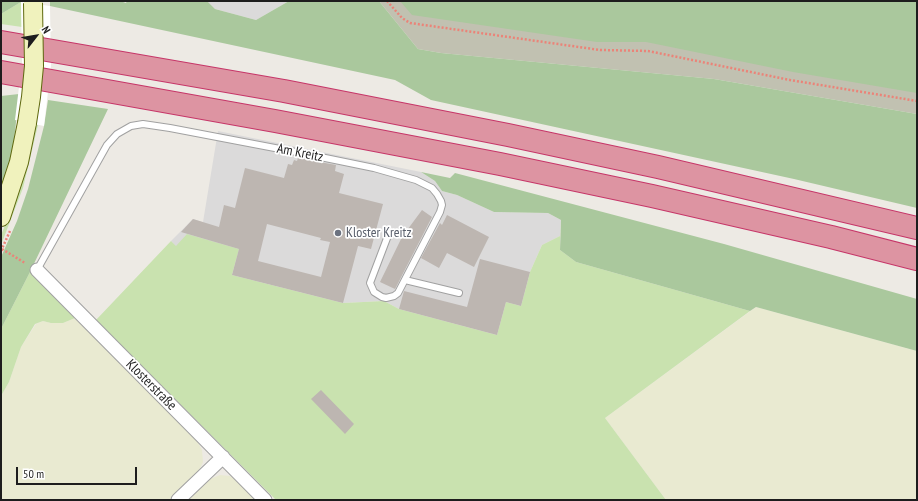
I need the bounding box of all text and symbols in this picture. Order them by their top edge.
north arrow [16,16,56,56]
text: N [39,24,54,36]
street label: Am Kreitz [275,140,325,166]
place label: Kloster Kreitz [346,225,411,241]
marker: Kloster Kreitz [333,228,343,238]
street label: Klosterstraße [122,356,180,414]
scale bar [18,459,139,485]
text: 50 m [23,466,44,481]

